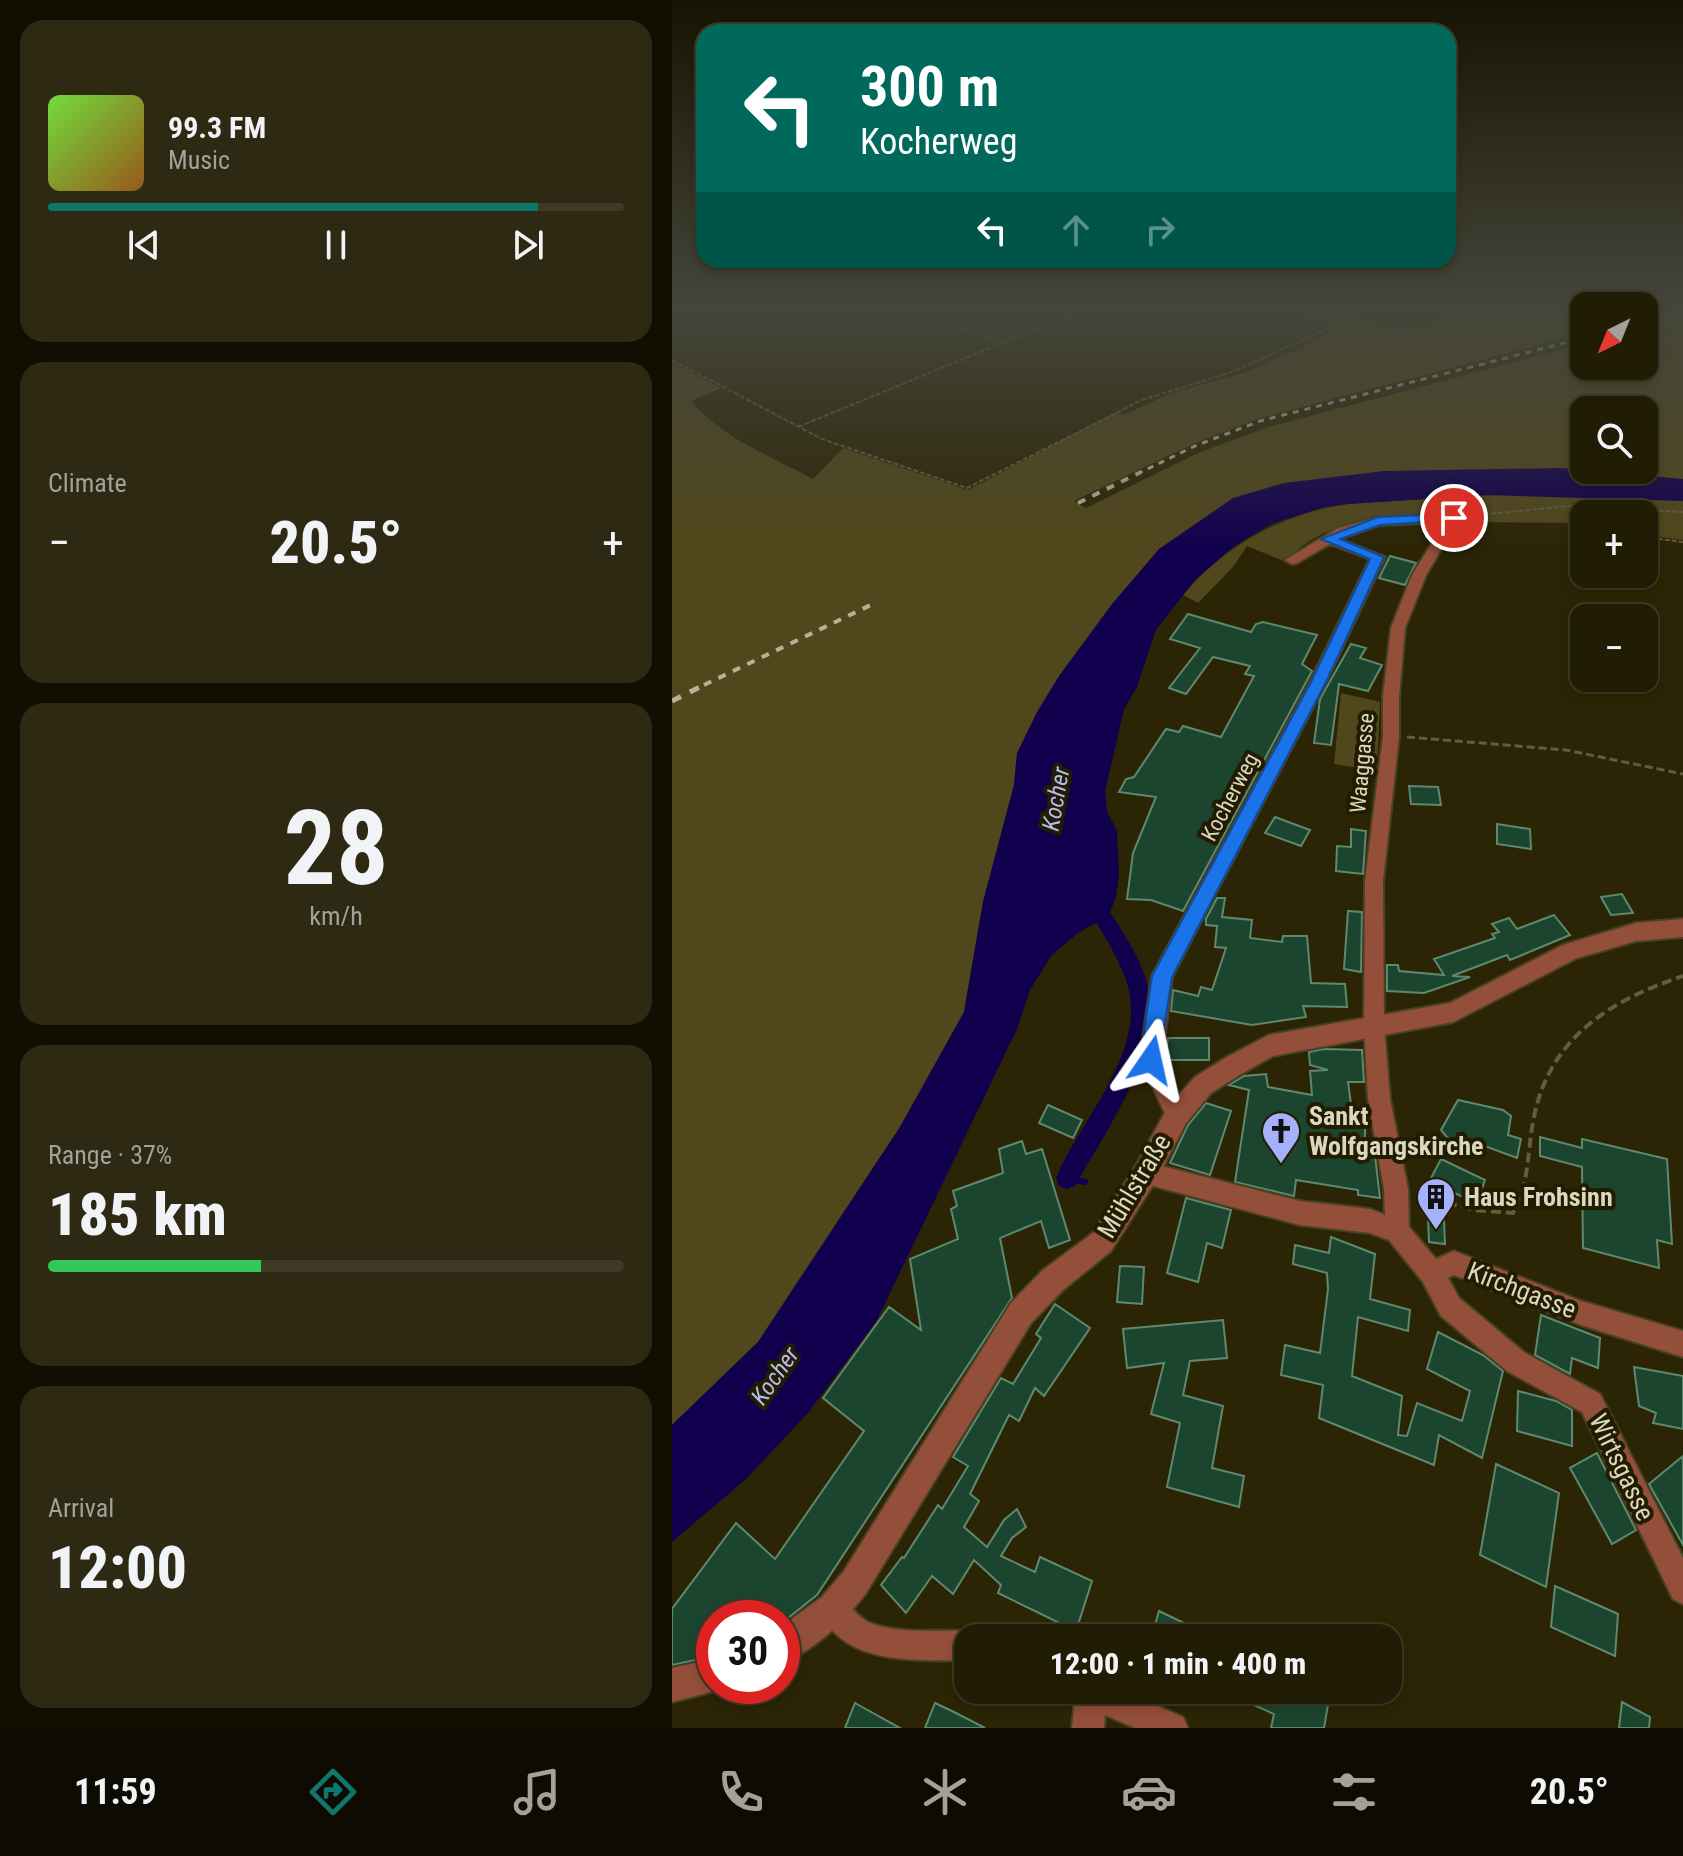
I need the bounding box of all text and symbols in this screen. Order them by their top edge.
text: 300 m [860,54,999,120]
icon: left [728,56,832,160]
text: 99.3 FM [168,110,266,145]
text: Kocherweg [860,121,1017,163]
text: Music [168,145,230,175]
icon: left [970,208,1014,252]
icon: ahead [1054,208,1098,252]
icon: right [1138,208,1182,252]
icon: previous [122,223,166,267]
icon: pause [314,223,358,267]
icon: next [506,223,550,267]
north arrow [1570,292,1658,380]
map controls [1570,292,1658,692]
button: search [1570,396,1658,484]
text: Climate [48,468,127,498]
pin [1420,484,1488,552]
icon: arrive [1432,496,1476,540]
button: + [1570,500,1658,588]
text: 20.5° [270,507,403,578]
text: − [48,517,70,569]
text: + [602,517,624,569]
button: − [1570,604,1658,692]
street label: Waaggasse [1345,712,1379,814]
street label: Kocherweg [1196,749,1264,845]
water label: Kocher [1037,764,1076,833]
text: 28 [283,788,389,909]
text: km/h [309,901,363,931]
position arrow [1109,1018,1193,1102]
place label: Sankt Wolfgangskirche [1309,1101,1483,1161]
church icon: Sankt Wolfgangskirche [1260,1110,1302,1165]
street label: Mühlstraße [1091,1129,1177,1243]
text: Range · 37% [48,1140,172,1170]
building icon: Haus Frohsinn [1415,1176,1457,1231]
text: 185 km [48,1179,227,1250]
place label: Haus Frohsinn [1464,1182,1613,1212]
street label: Kirchgasse [1464,1256,1580,1324]
water label: Kocher [745,1341,805,1410]
street label: Wirtsgasse [1583,1409,1661,1525]
text: Arrival [48,1493,114,1523]
text: 12:00 [48,1532,187,1603]
speed limit sign: 30 [696,1600,800,1704]
text: 12:00 · 1 min · 400 m [1050,1646,1306,1681]
icon: directions [305,1764,361,1820]
icon: music [509,1764,565,1820]
icon: phone [713,1764,769,1820]
icon: climate [917,1764,973,1820]
icon: car [1121,1764,1177,1820]
icon: filters [1326,1764,1382,1820]
text: 11:59 [74,1771,157,1813]
text: 20.5° [1530,1771,1609,1813]

